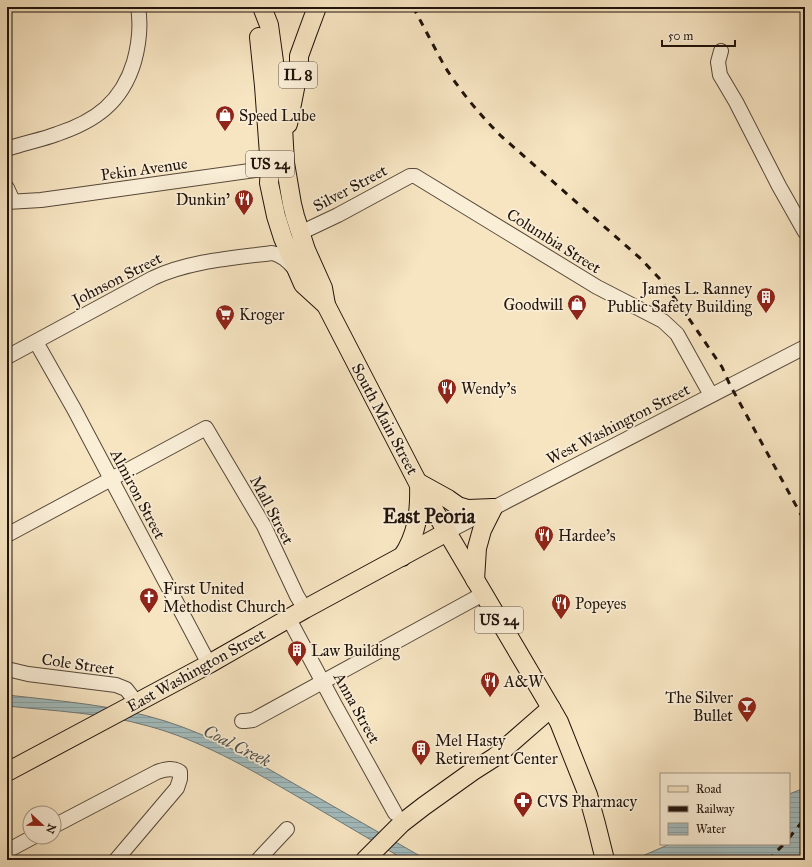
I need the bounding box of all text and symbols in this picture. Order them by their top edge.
scale bar [662,22,735,48]
text: 50 m [668,29,693,43]
road number: IL 8 [279,62,317,88]
shop icon: Speed Lube [214,104,236,132]
place label: Speed Lube [239,106,316,125]
road number: US 24 [246,151,294,177]
street label: Pekin Avenue [99,153,189,184]
street label: Silver Street [310,160,391,215]
restaurant icon: Dunkin' [233,188,255,216]
place label: Dunkin' [176,190,230,209]
street label: Columbia Street [503,205,605,278]
street label: Johnson Street [67,248,166,311]
place label: James L. Ranney Public Safety Building [607,279,753,317]
building icon: James L. Ranney Public Safety Building [755,286,777,314]
shop icon: Goodwill [566,293,588,321]
place label: Goodwill [503,295,564,314]
supermarket icon: Kroger [214,303,236,331]
place label: Kroger [239,305,285,325]
street label: South Main Street [348,360,423,478]
restaurant icon: Wendy's [436,377,458,405]
place label: Wendy's [461,379,516,398]
street label: West Washington Street [543,379,694,469]
street label: Almiron Street [106,445,170,542]
street label: Mall Street [246,472,298,548]
district label: East Peoria [383,504,476,528]
restaurant icon: Hardee's [533,524,555,552]
place label: Hardee's [558,526,616,545]
place label: First United Methodist Church [163,579,286,616]
church icon: First United Methodist Church [138,586,160,614]
restaurant icon: Popeyes [550,592,572,620]
place label: Popeyes [575,594,627,613]
road number: US 24 [475,607,523,633]
street label: East Washington Street [123,624,269,717]
building icon: Law Building [286,639,308,667]
place label: Law Building [311,641,400,661]
street label: Cole Street [40,650,116,679]
street label: Anna Street [329,668,384,747]
restaurant icon: A&W [479,670,501,698]
place label: A&W [503,672,544,691]
place label: The Silver Bullet [665,688,733,725]
bar icon: The Silver Bullet [736,695,758,723]
water label: Coal Creek [200,720,274,772]
place label: Mel Hasty Retirement Center [435,731,558,768]
building icon: Mel Hasty Retirement Center [410,738,432,766]
legend [660,773,790,845]
text: Road [696,782,722,796]
pharmacy icon: CVS Pharmacy [512,790,534,818]
place label: CVS Pharmacy [537,792,637,811]
text: Railway [696,802,735,816]
north arrow [22,805,62,845]
text: N [43,822,59,836]
text: Water [696,822,726,836]

